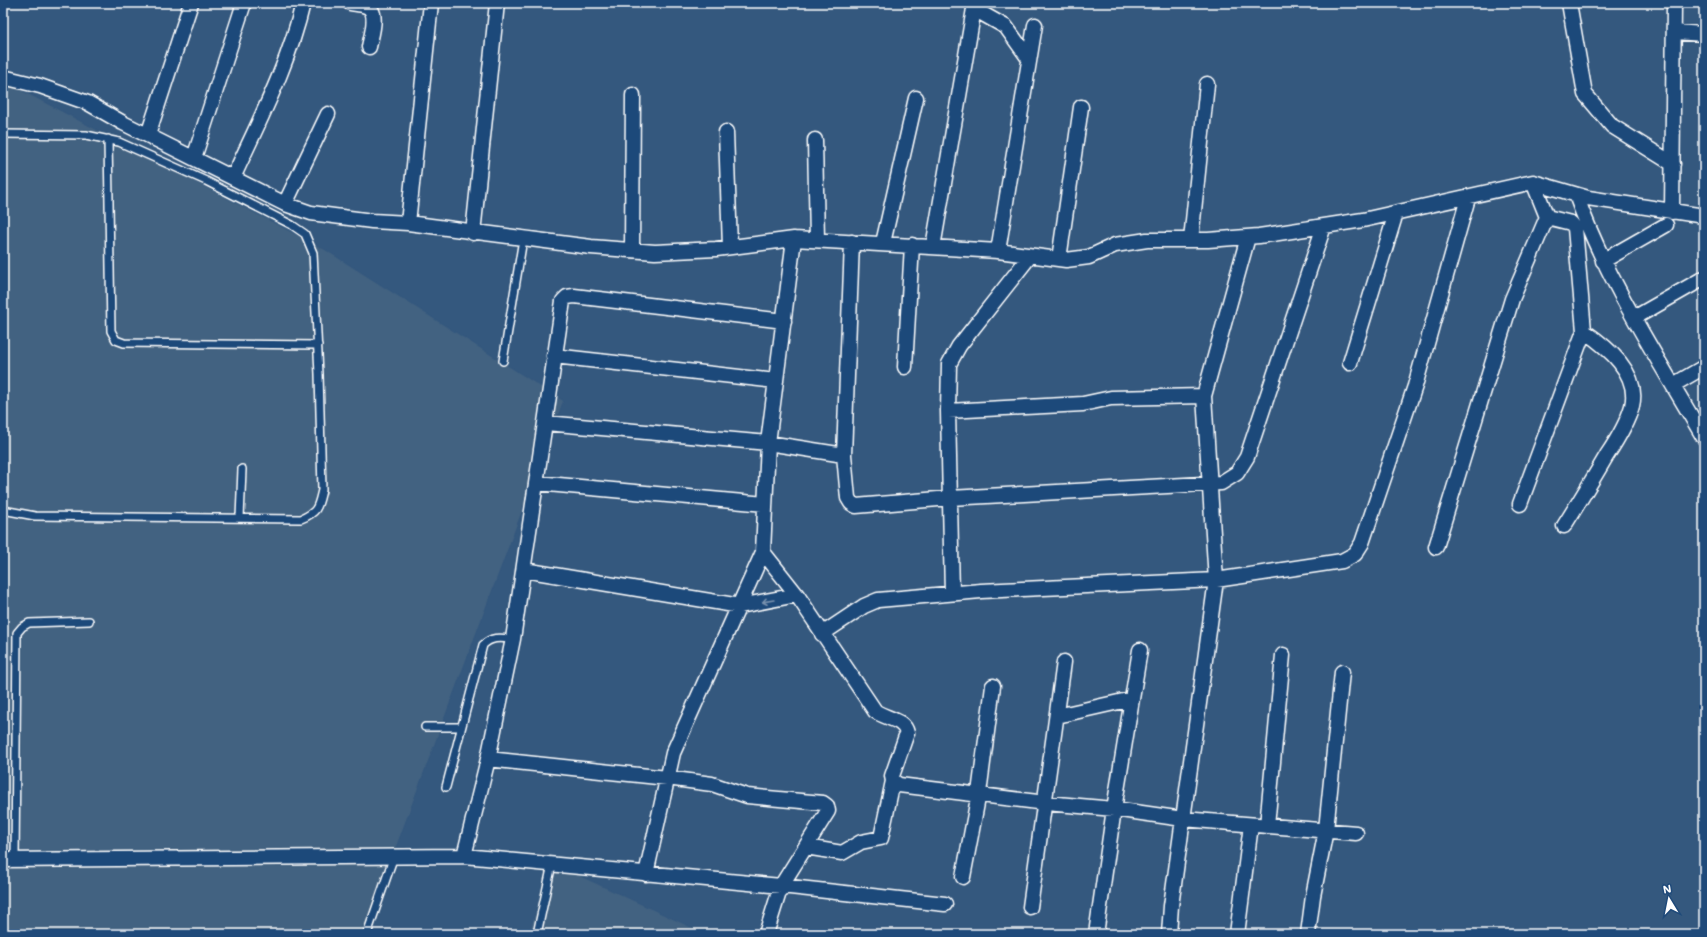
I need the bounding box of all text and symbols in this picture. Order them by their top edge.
one-way arrow [762,597,775,605]
north arrow [1649,879,1689,919]
text: N [1662,881,1673,897]

